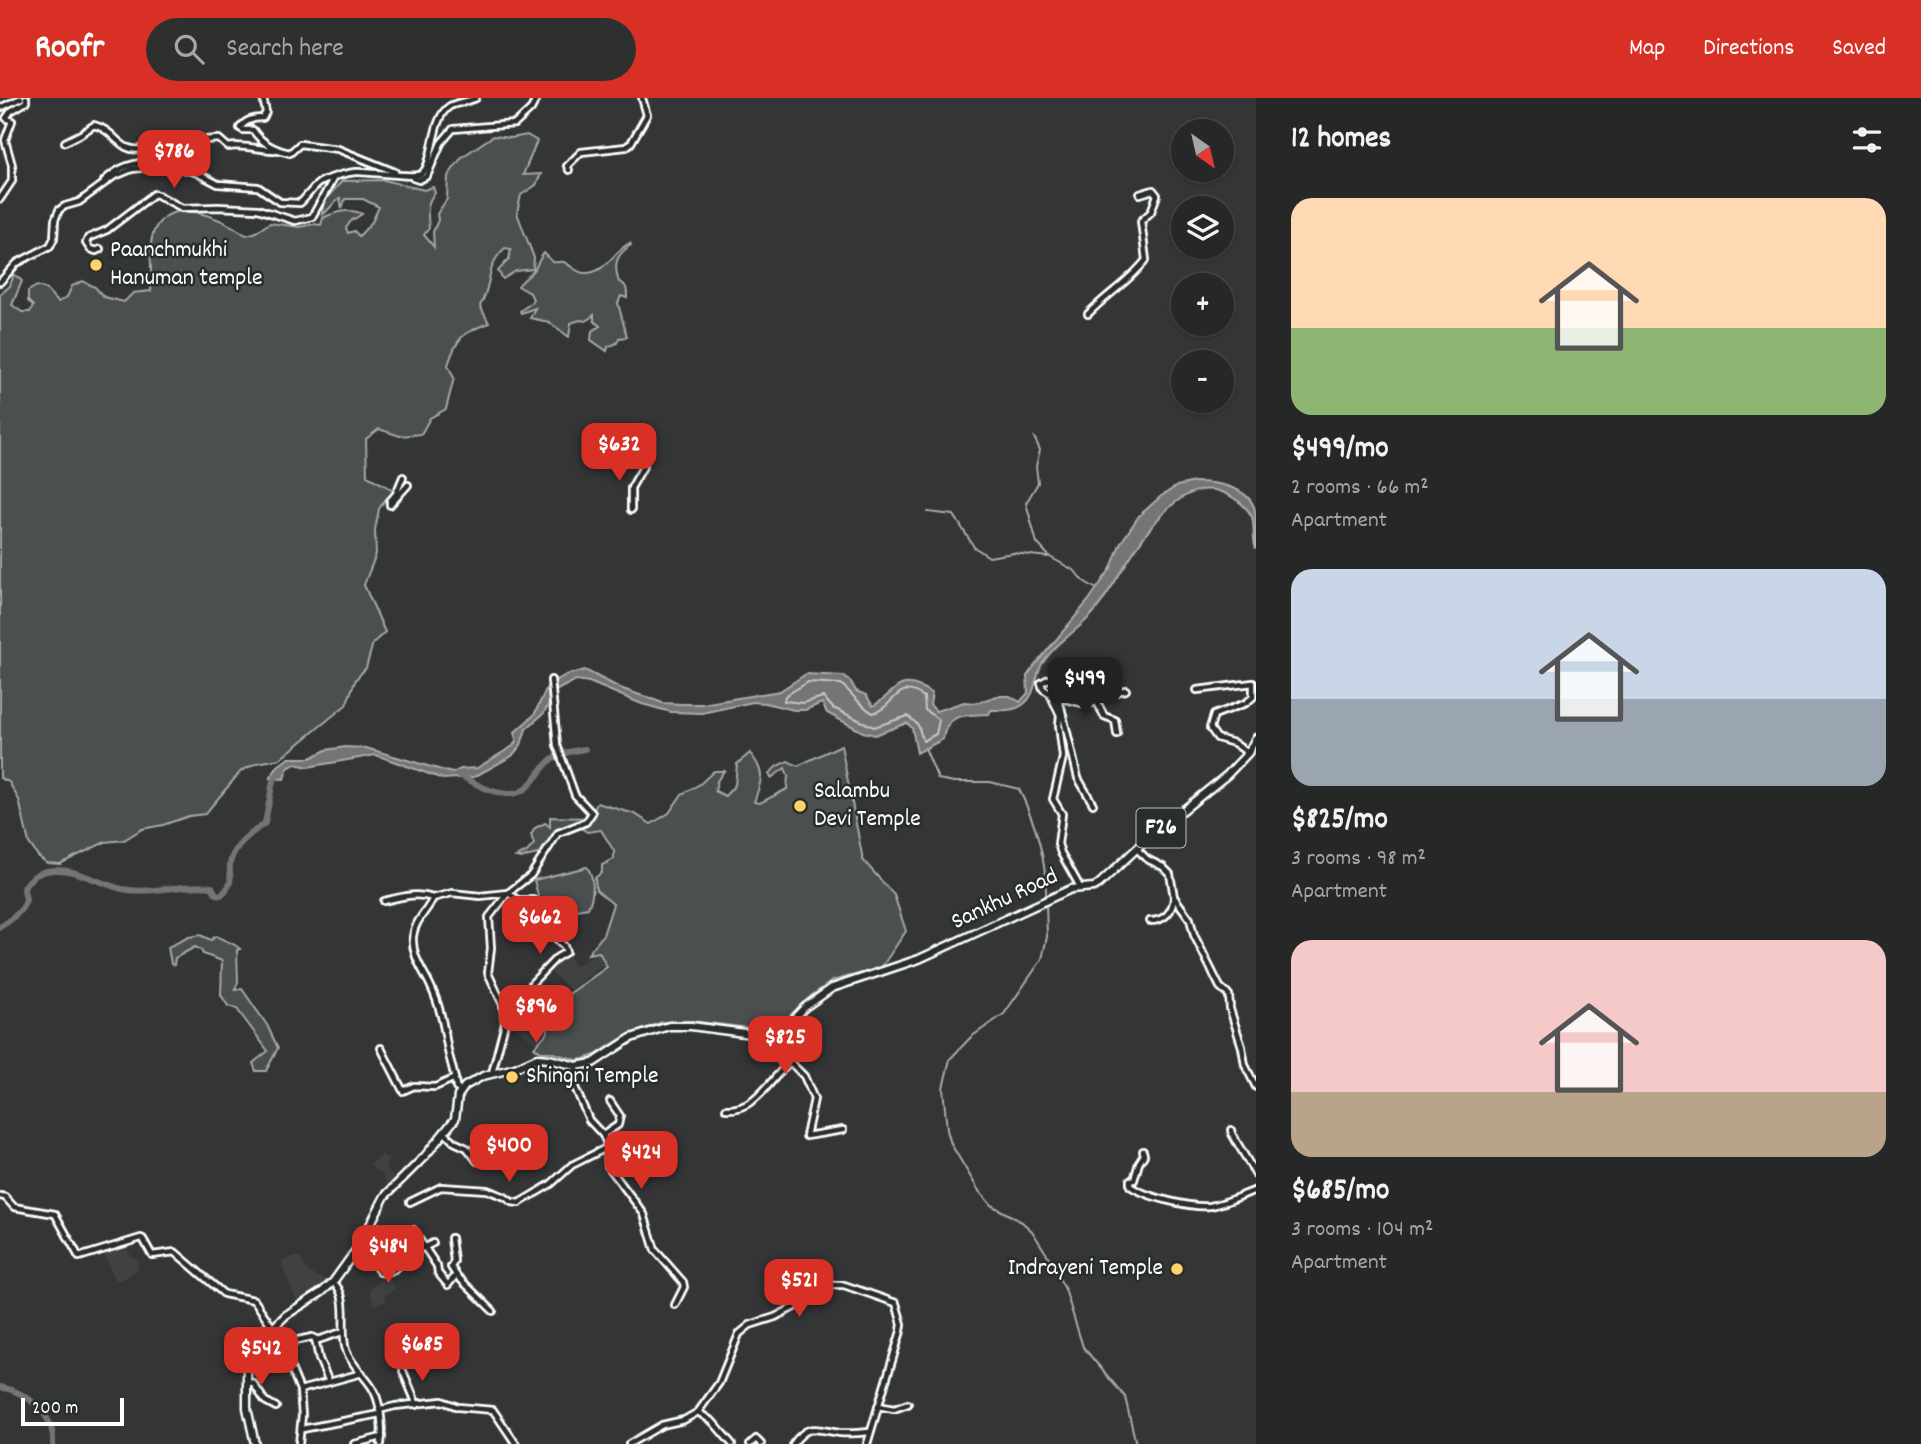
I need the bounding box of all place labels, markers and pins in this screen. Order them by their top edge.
pin: $786 [133,130,215,190]
place label: Paanchmukhi Hanuman temple [110,234,263,296]
marker: Paanchmukhi Hanuman temple [88,257,104,273]
pin: $632 [578,424,660,483]
pin: $499 [1044,658,1126,717]
place label: Salambu Devi Temple [814,775,921,837]
marker: Salambu Devi Temple [792,798,808,814]
pin: $662 [499,896,581,956]
pin: $896 [495,986,577,1045]
pin: $825 [744,1016,826,1076]
place label: Shingni Temple [526,1060,659,1094]
marker: Shingni Temple [504,1069,520,1085]
pin: $400 [468,1124,550,1184]
pin: $424 [600,1132,682,1191]
pin: $484 [347,1226,429,1285]
place label: Indrayeni Temple [1008,1252,1163,1286]
pin: $521 [758,1260,840,1319]
marker: Indrayeni Temple [1169,1261,1185,1277]
pin: $685 [381,1324,463,1383]
pin: $542 [220,1328,302,1387]

